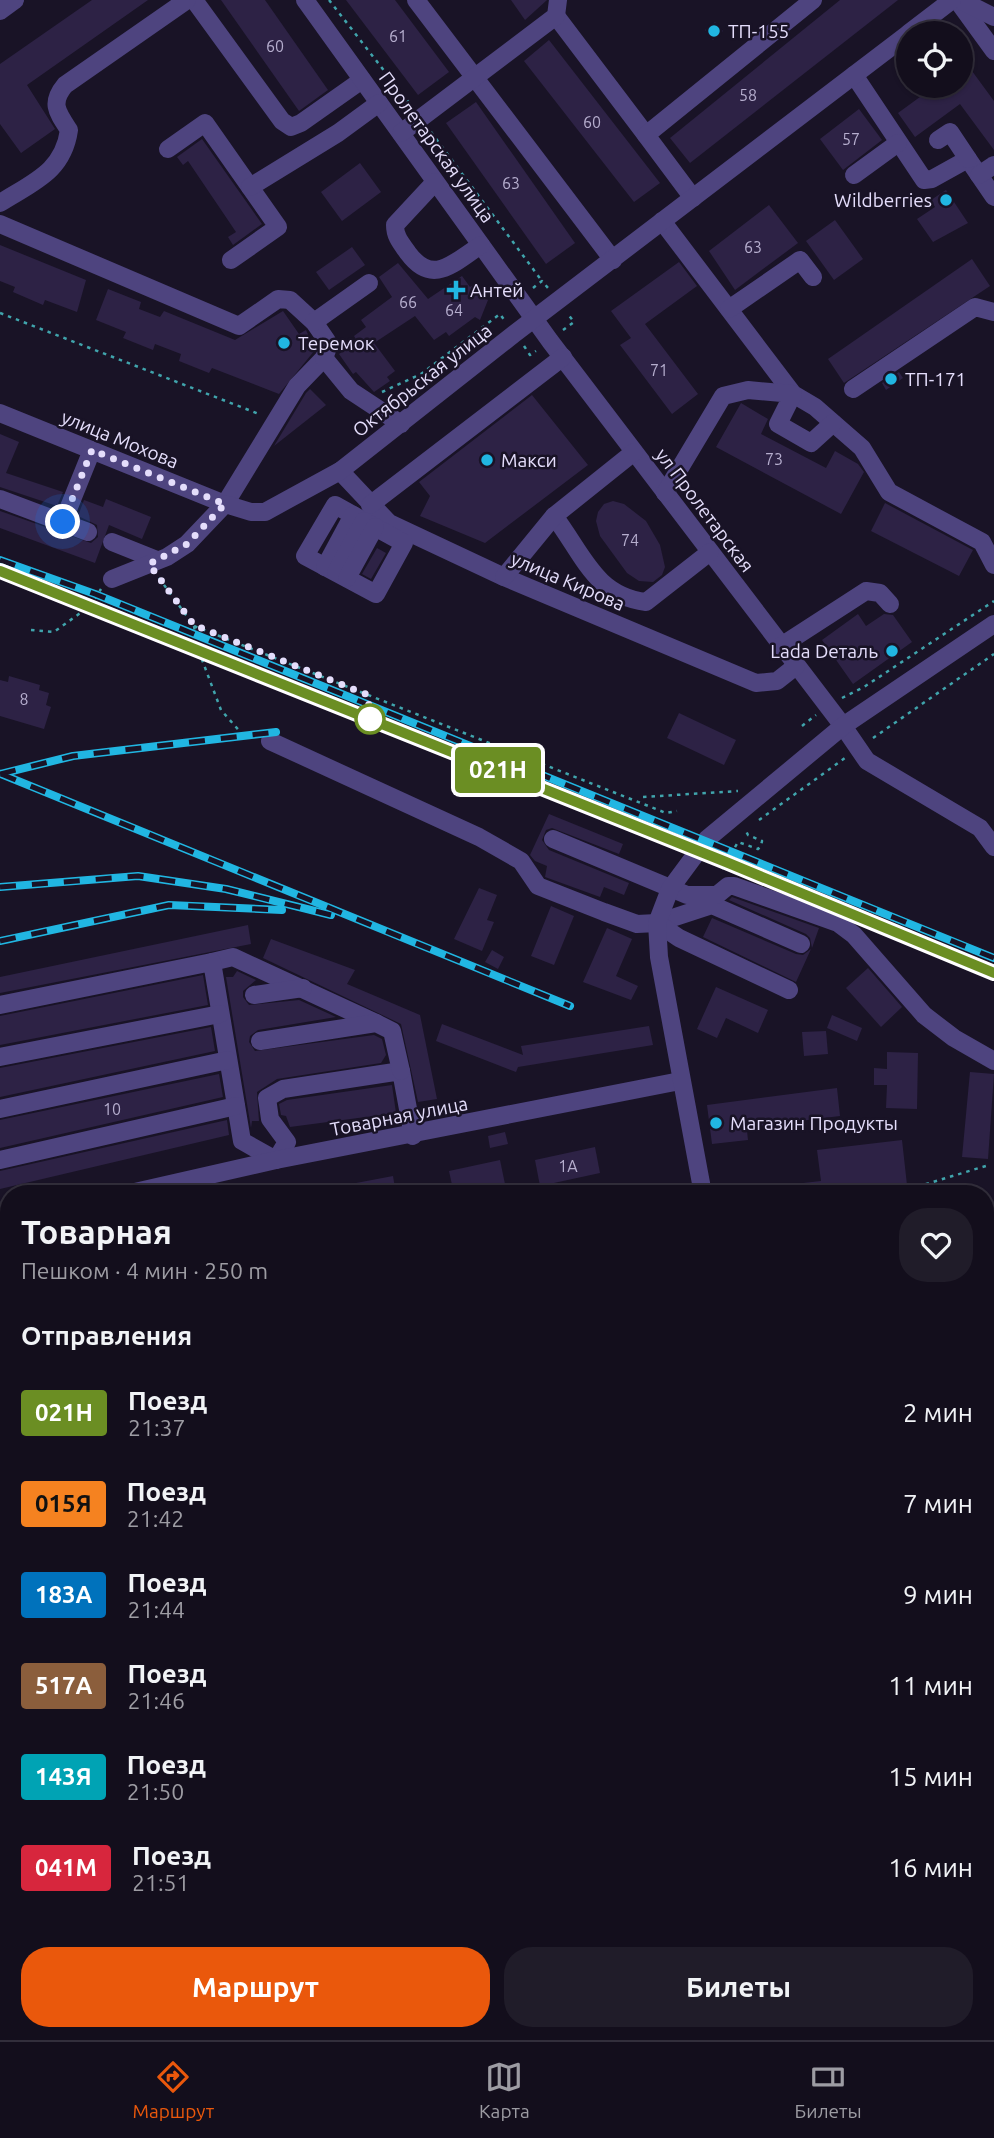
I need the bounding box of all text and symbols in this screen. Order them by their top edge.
place label: ТП-155 [728,20,789,42]
map controls [896,21,973,98]
button: locate [896,21,973,98]
marker: ТП-155 [706,23,722,39]
house number: 61 [389,27,407,45]
house number: 60 [266,37,284,55]
street label: Пролетарская улица [375,67,499,227]
house number: 58 [739,86,757,104]
house number: 60 [583,113,601,131]
house number: 57 [842,130,860,148]
house number: 63 [502,174,520,192]
place label: Wildberries [834,189,932,211]
marker: Wildberries [938,192,954,208]
house number: 63 [744,238,762,256]
place label: Антей [470,279,524,301]
marker: Антей [448,282,464,298]
house number: 66 [399,293,417,311]
house number: 64 [445,301,463,319]
street label: Октябрьская улица [348,319,496,441]
place label: Теремок [298,332,375,354]
marker: Теремок [276,335,292,351]
house number: 71 [650,361,668,379]
place label: ТП-171 [905,368,966,390]
marker: ТП-171 [883,371,899,387]
street label: улица Мохова [58,405,182,473]
street label: ул Пролетарская [651,444,759,576]
place label: Макси [501,449,557,471]
house number: 73 [765,450,783,468]
marker: Макси [479,452,495,468]
your location [45,504,80,539]
house number: 74 [621,531,639,549]
street label: улица Кирова [508,547,628,615]
place label: Lada Dеталь [770,640,878,662]
marker: Lada Dеталь [884,643,900,659]
house number: 8 [19,690,29,708]
unlabelled marker [355,704,385,734]
line badge: 021Н [449,747,547,793]
text: 021Н [469,756,527,783]
street label: Товарная улица [328,1092,470,1140]
house number: 10 [103,1100,121,1118]
place label: Магазин Продукты [730,1112,898,1134]
marker: Магазин Продукты [708,1115,724,1131]
house number: 1А [558,1157,578,1175]
button: heart [899,1208,973,1282]
text: Товарная [21,1213,172,1250]
text: Пешком · 4 мин · 250 m [21,1258,268,1283]
text: Отправления [21,1321,192,1350]
text: Поезд [128,1386,207,1415]
text: 2 мин [903,1398,973,1427]
text: 021Н [35,1399,93,1426]
text: 21:37 [128,1415,186,1440]
text: Поезд [127,1477,206,1506]
text: 7 мин [903,1489,973,1518]
text: 015Я [35,1490,92,1517]
text: 21:42 [127,1506,184,1531]
text: Поезд [127,1568,207,1597]
text: 9 мин [903,1580,973,1609]
text: 183А [35,1581,92,1608]
text: 21:44 [127,1597,185,1622]
text: Поезд [127,1659,207,1688]
text: 11 мин [888,1671,973,1700]
text: 517А [35,1672,92,1699]
text: 21:46 [127,1688,185,1713]
text: Поезд [127,1750,206,1779]
text: 15 мин [888,1762,973,1791]
text: 143Я [35,1763,92,1790]
text: 21:50 [127,1779,184,1804]
text: Поезд [132,1841,211,1870]
text: 16 мин [888,1853,973,1882]
text: 041М [35,1854,97,1881]
text: 21:51 [132,1870,190,1895]
button: Маршрут [21,1947,490,2027]
button: Билеты [504,1947,973,2027]
tab: Маршрут [132,2058,214,2122]
tab: Карта [479,2058,530,2122]
tab: Билеты [794,2058,862,2122]

